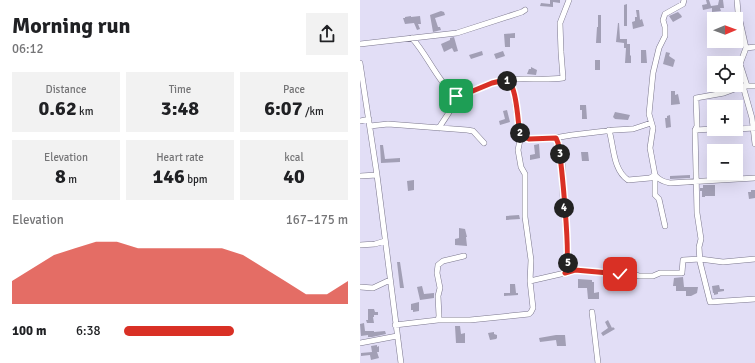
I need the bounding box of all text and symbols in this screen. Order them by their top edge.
text: Morning run [12,12,131,39]
north arrow [707,12,743,48]
map controls [707,12,743,180]
button: share [306,13,348,55]
text: 06:12 [12,41,44,57]
button: locate [707,56,743,92]
pin: 1 [497,71,517,91]
text: 1 [504,74,510,87]
pin [439,79,473,113]
text: Distance [46,83,86,96]
text: Time [169,83,191,96]
text: Pace [283,83,305,96]
icon: arrive [445,85,467,107]
text: 0.62 [39,96,77,121]
text: 3:48 [161,96,199,121]
text: 6:07 [264,96,302,121]
button: + [707,100,743,136]
text: km [77,105,93,118]
text: /km [302,105,324,118]
pin: 2 [510,123,530,143]
text: 2 [517,126,523,139]
pin: 3 [550,144,570,164]
button: − [707,144,743,180]
text: 3 [557,147,563,160]
text: Elevation [44,151,88,164]
text: Heart rate [156,151,204,164]
text: kcal [284,151,304,164]
text: 8 [55,164,66,189]
text: 146 [152,164,185,189]
text: 40 [283,164,305,189]
text: m [66,173,77,186]
text: bpm [185,173,208,186]
pin: 4 [554,198,574,218]
text: 4 [561,201,567,214]
text: Elevation [12,212,64,228]
text: 167–175 m [286,212,348,228]
pin: 5 [558,253,578,273]
text: 5 [565,256,571,269]
pin [603,257,637,291]
icon: check [609,263,631,285]
text: 100 m [12,323,46,339]
text: 6:38 [76,323,101,339]

